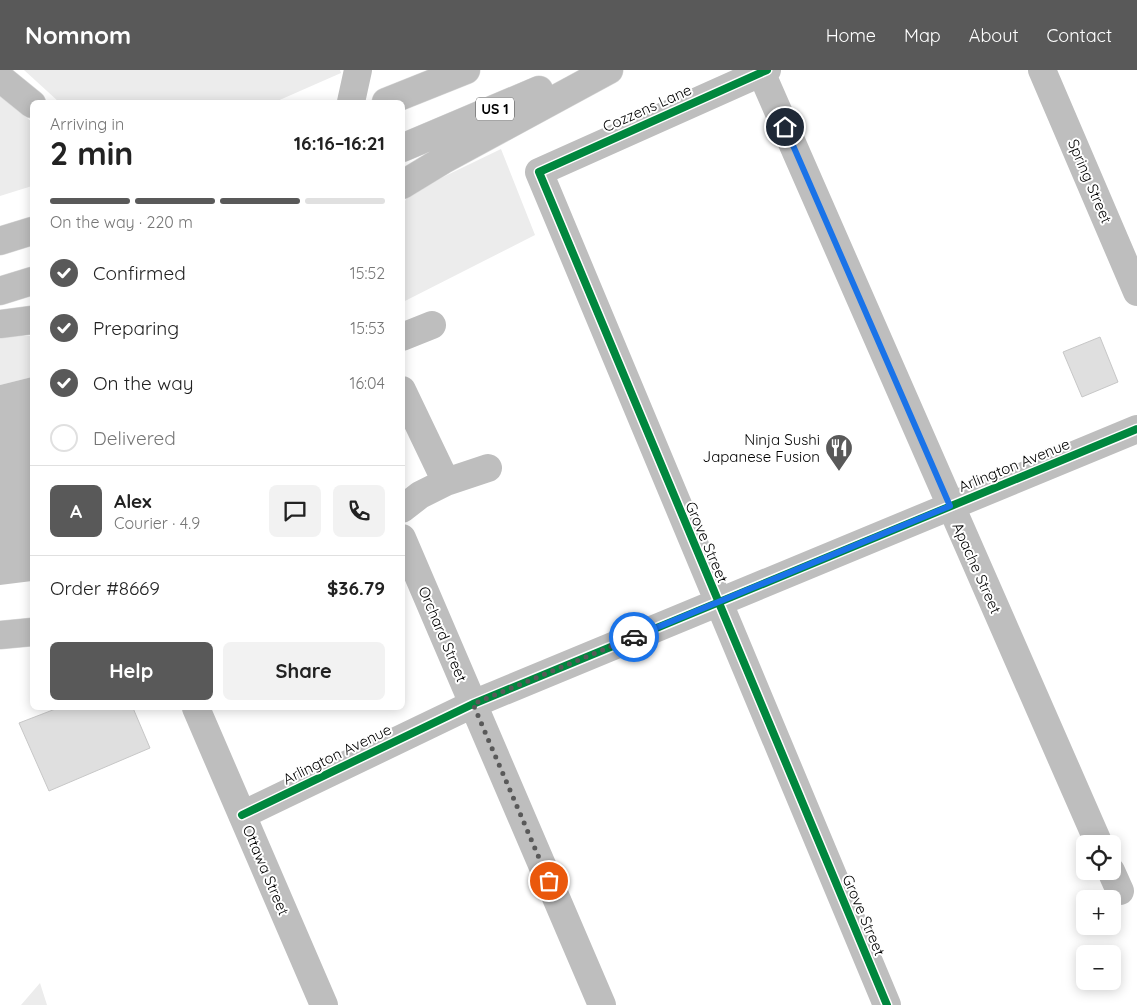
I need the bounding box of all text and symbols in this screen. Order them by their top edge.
text: Nomnom [25,20,131,50]
text: Home [826,24,876,47]
text: Map [904,24,941,47]
text: About [969,24,1019,47]
text: Contact [1047,24,1112,47]
street label: Cozzens Lane [600,80,694,136]
road number: US 1 [476,98,514,120]
pin [764,106,806,148]
icon: home [771,113,799,141]
text: Arriving in [50,114,124,134]
text: 16:16–16:21 [294,131,385,155]
text: 2 min [50,133,133,173]
street label: Spring Street [1064,136,1116,226]
text: On the way · 220 m [50,212,193,232]
icon: check [50,259,78,287]
text: Confirmed [93,261,186,285]
text: 15:52 [350,263,385,283]
icon: check [50,314,78,342]
text: Preparing [93,316,179,340]
text: 15:53 [350,318,385,338]
icon: check [50,369,78,397]
text: On the way [93,371,194,395]
text: 16:04 [350,373,385,393]
text: Delivered [93,426,176,450]
place label: Ninja Sushi Japanese Fusion [703,430,820,466]
restaurant icon: Ninja Sushi Japanese Fusion [824,433,854,472]
street label: Arlington Avenue [956,434,1072,496]
button: chat [269,485,321,537]
button: phone [333,485,385,537]
text: Alex [114,489,152,513]
text: A [70,499,82,523]
street label: Grove Street [681,499,733,585]
text: Courier · 4.9 [114,513,200,533]
street label: Apache Street [948,519,1006,617]
text: Order #8669 [50,576,160,600]
text: $36.79 [327,576,385,600]
street label: Orchard Street [414,583,472,685]
courier [609,612,659,662]
icon: car [620,623,648,651]
button: Help [50,642,213,700]
button: Share [223,642,385,700]
street label: Arlington Avenue [280,720,394,788]
street label: Ottawa Street [238,822,294,918]
map controls [1076,835,1121,990]
button: locate [1076,835,1121,880]
pin [528,860,570,902]
icon: bag [535,867,563,895]
street label: Grove Street [838,872,890,958]
button: + [1076,890,1121,935]
button: − [1076,945,1121,990]

